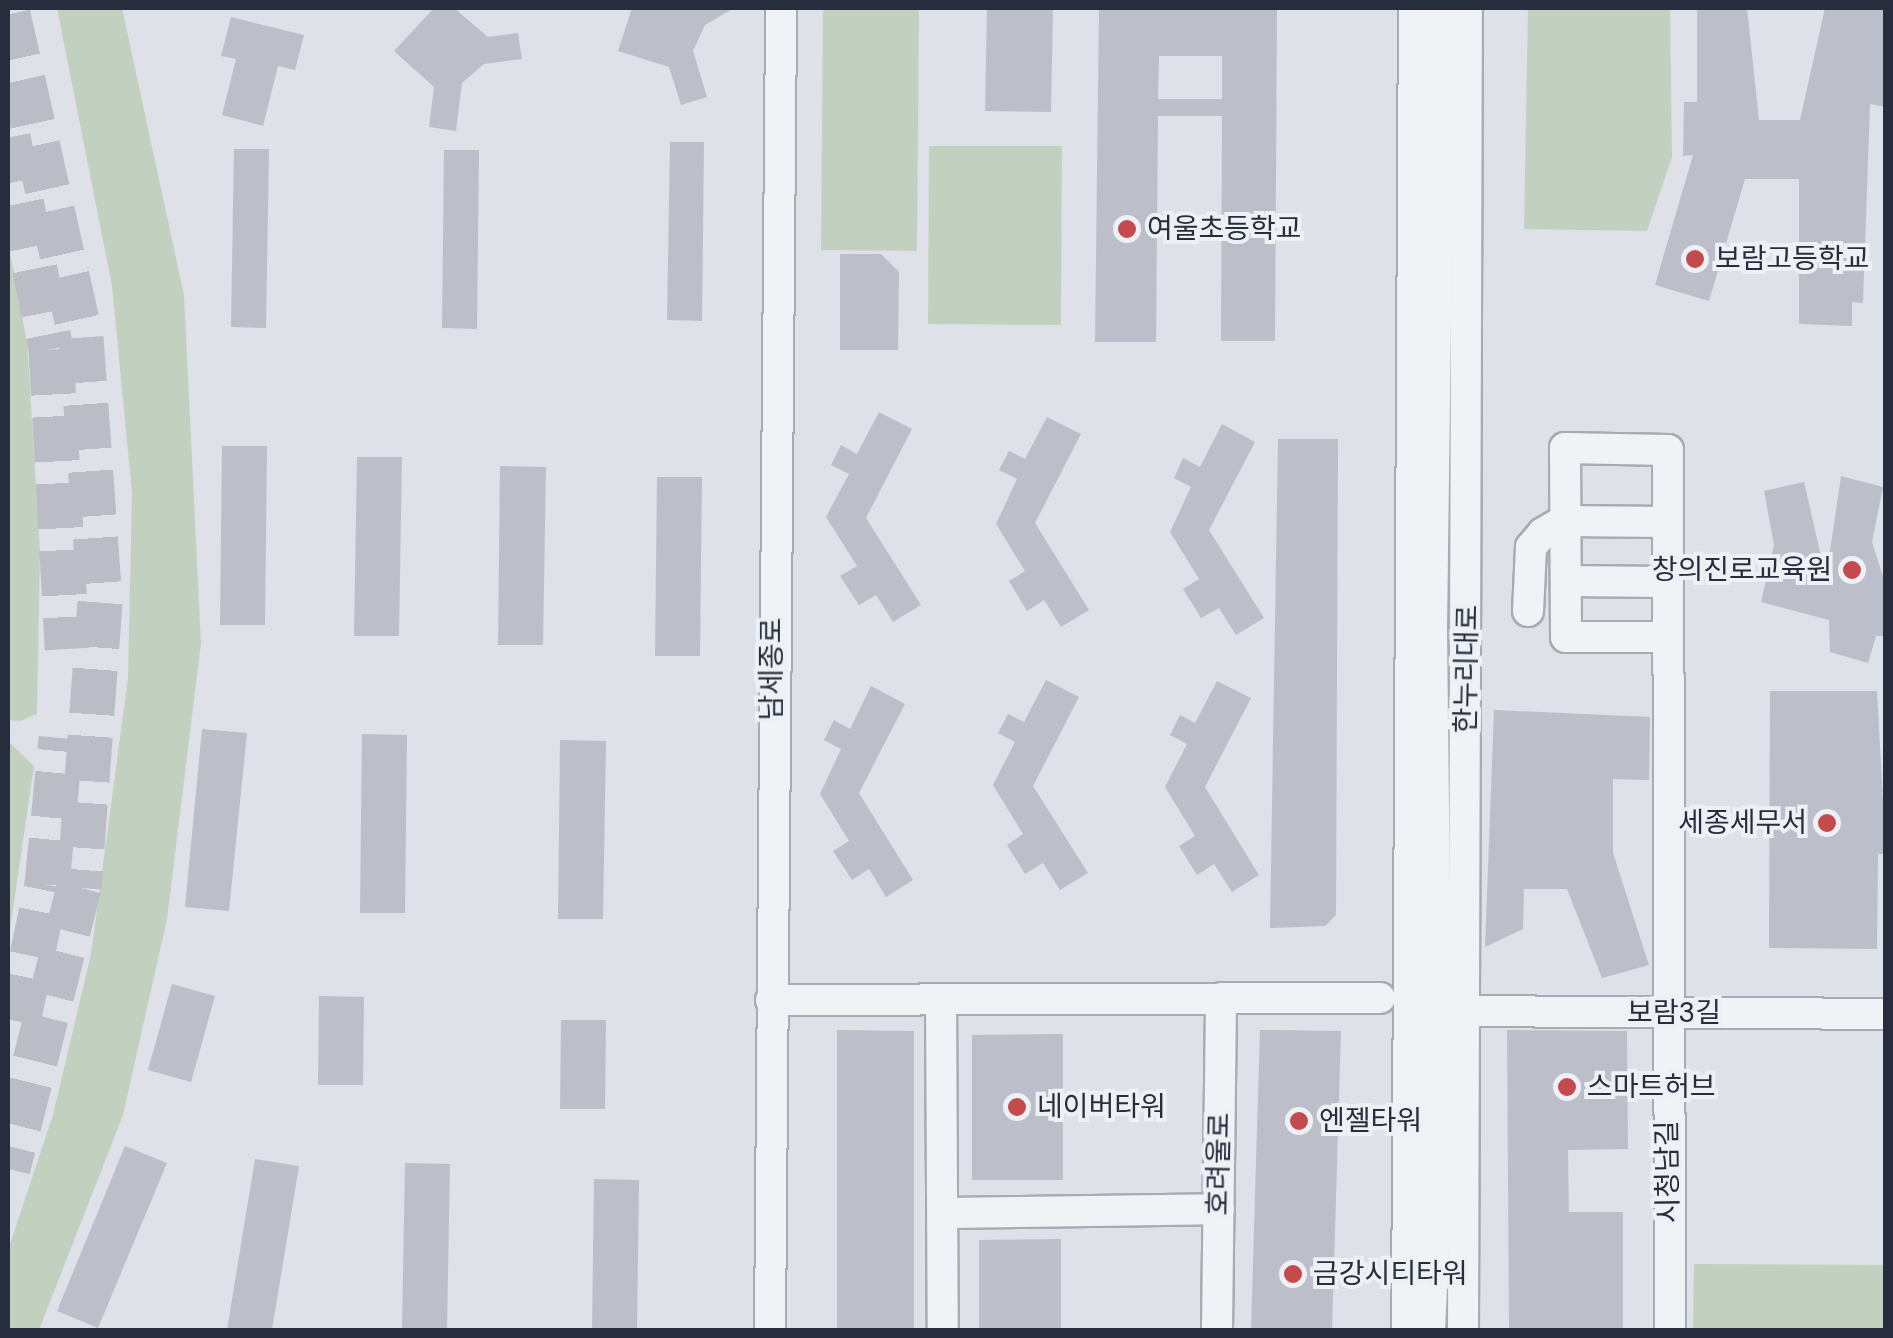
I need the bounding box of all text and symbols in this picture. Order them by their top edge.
place label: 여울초등학교 [1147,212,1302,246]
marker: 여울초등학교 [1116,218,1138,240]
place label: 보람고등학교 [1715,242,1870,276]
marker: 보람고등학교 [1684,248,1706,270]
place label: 창의진로교육원 [1652,553,1832,587]
marker: 창의진로교육원 [1841,559,1863,581]
street label: 한누리대로 [1449,604,1485,734]
street label: 남세종로 [755,617,789,721]
place label: 세종세무서 [1678,806,1807,840]
marker: 세종세무서 [1816,812,1838,834]
street label: 보람3길 [1627,996,1721,1030]
place label: 스마트허브 [1587,1070,1716,1104]
marker: 스마트허브 [1556,1076,1578,1098]
place label: 네이버타워 [1037,1090,1166,1124]
marker: 네이버타워 [1006,1096,1028,1118]
place label: 엔젤타워 [1319,1104,1422,1138]
marker: 엔젤타워 [1288,1110,1310,1132]
street label: 호려울로 [1201,1112,1237,1216]
street label: 시청남길 [1650,1120,1686,1224]
place label: 금강시티타워 [1313,1257,1468,1291]
marker: 금강시티타워 [1282,1263,1304,1285]

